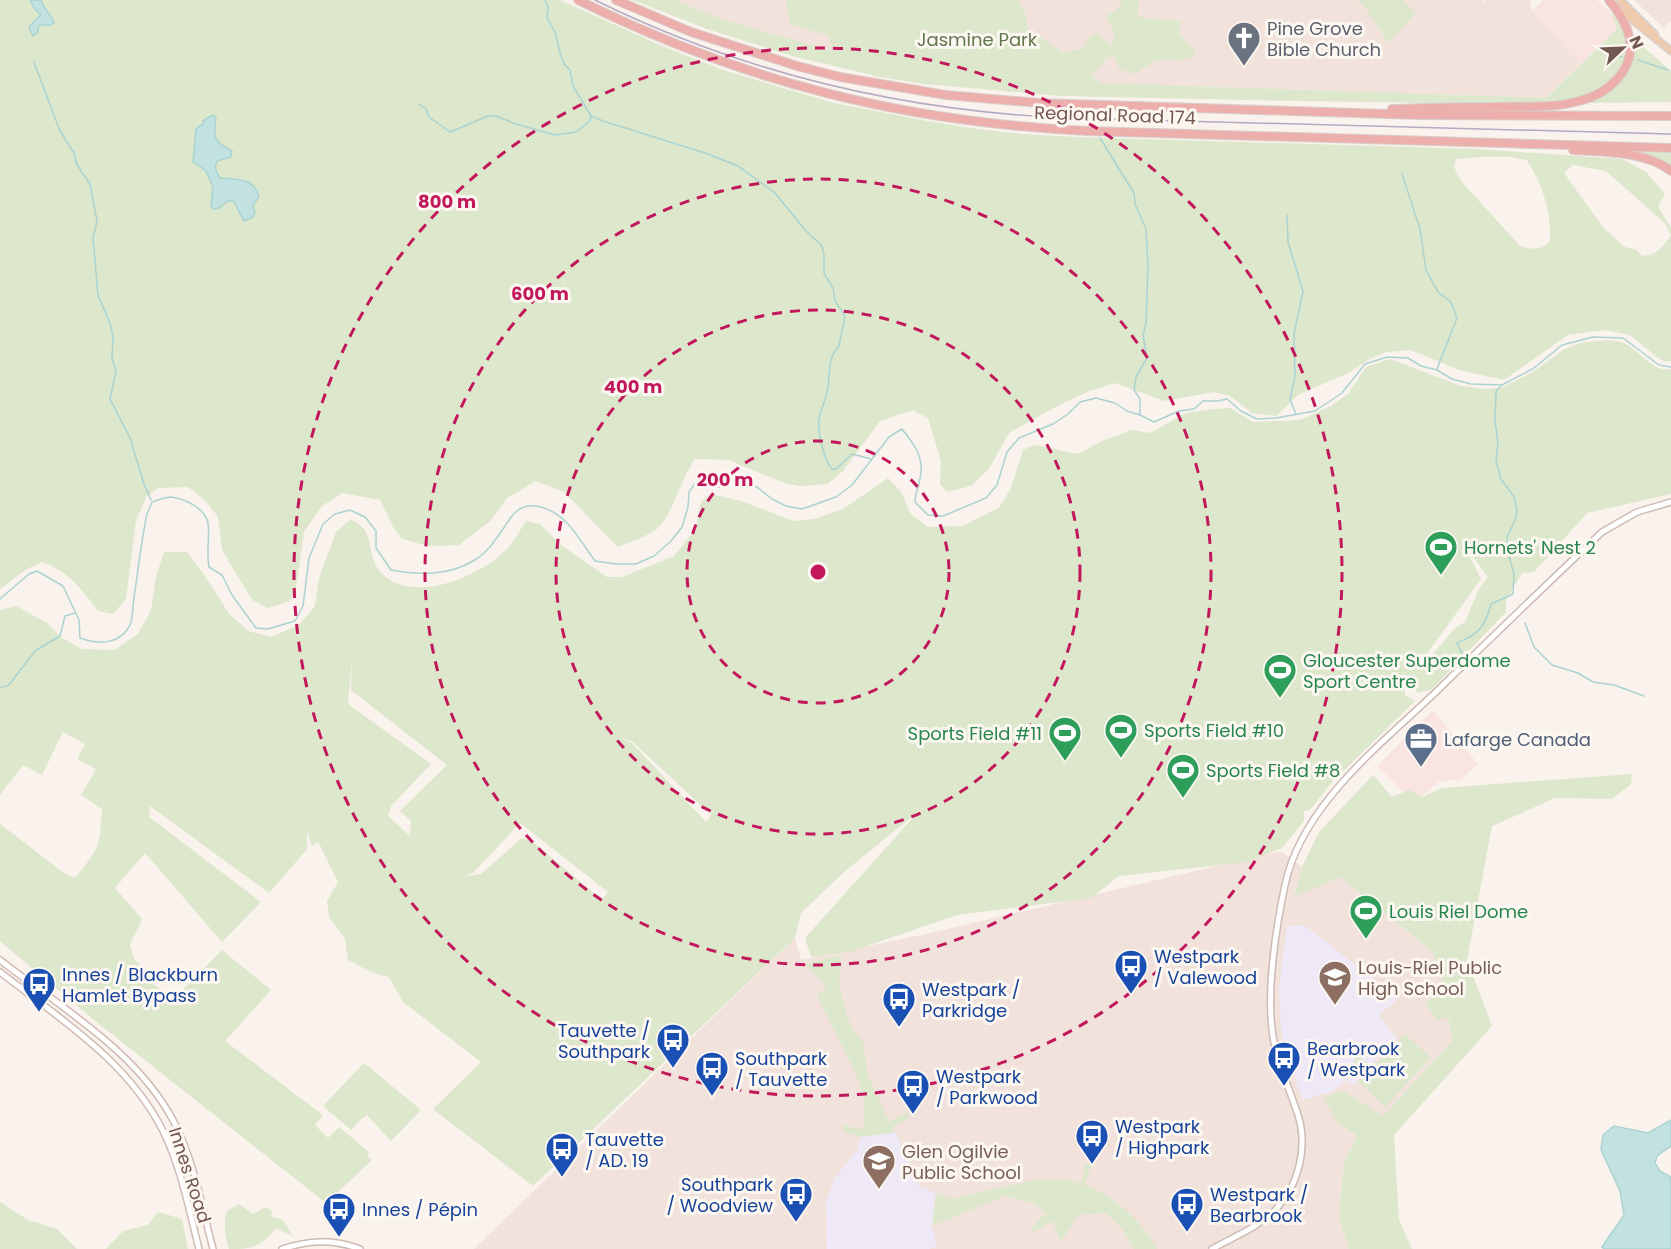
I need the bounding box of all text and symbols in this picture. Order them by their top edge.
place label: Pine Grove Bible Church [1267,16,1381,62]
north arrow [1593,18,1653,78]
church icon: Pine Grove Bible Church [1226,20,1262,67]
park label: Jasmine Park [917,27,1038,52]
text: N [1623,32,1649,52]
street label: Regional Road 174 [1034,100,1196,130]
text: 800 m [418,189,476,214]
text: 600 m [511,281,569,306]
text: 400 m [604,374,662,399]
text: 200 m [697,467,753,492]
sports icon: Hornets' Nest 2 [1423,529,1459,576]
place label: Hornets' Nest 2 [1464,535,1596,560]
centre of rings [808,562,828,582]
place label: Gloucester Superdome Sport Centre [1303,648,1511,694]
sports icon: Gloucester Superdome Sport Centre [1262,652,1298,699]
sports icon: Sports Field #10 [1103,712,1139,759]
sports icon: Sports Field #11 [1047,715,1083,762]
place label: Sports Field #10 [1144,718,1284,743]
place label: Sports Field #11 [908,721,1042,746]
office icon: Lafarge Canada [1403,721,1439,768]
place label: Lafarge Canada [1444,727,1591,752]
sports icon: Sports Field #8 [1165,752,1201,799]
place label: Sports Field #8 [1206,758,1340,783]
sports icon: Louis Riel Dome [1348,893,1384,940]
place label: Louis Riel Dome [1389,899,1528,924]
place label: Westpark / Valewood [1154,944,1257,990]
bus stop icon: Westpark / Valewood [1113,948,1149,995]
place label: Louis-Riel Public High School [1358,955,1502,1001]
school or university icon: Louis-Riel Public High School [1317,959,1353,1006]
place label: Innes / Blackburn Hamlet Bypass [62,962,218,1008]
bus stop icon: Innes / Blackburn Hamlet Bypass [21,966,57,1013]
place label: Westpark / Parkridge [922,977,1020,1023]
bus stop icon: Westpark / Parkridge [881,981,917,1028]
place label: Tauvette / Southpark [558,1018,651,1064]
bus stop icon: Tauvette / Southpark [655,1022,691,1069]
place label: Bearbrook / Westpark [1307,1036,1406,1082]
bus stop icon: Bearbrook / Westpark [1266,1040,1302,1087]
place label: Southpark / Tauvette [735,1046,828,1092]
bus stop icon: Southpark / Tauvette [694,1050,730,1097]
place label: Westpark / Parkwood [936,1064,1038,1110]
bus stop icon: Westpark / Parkwood [895,1068,931,1115]
place label: Westpark / Highpark [1115,1114,1210,1160]
bus stop icon: Westpark / Highpark [1074,1118,1110,1165]
street label: Innes Road [163,1124,217,1226]
place label: Tauvette / AD. 19 [585,1127,664,1173]
bus stop icon: Tauvette / AD. 19 [544,1131,580,1178]
place label: Glen Ogilvie Public School [902,1139,1021,1185]
school or university icon: Glen Ogilvie Public School [861,1143,897,1190]
place label: Southpark / Woodview [666,1172,774,1218]
bus stop icon: Southpark / Woodview [778,1176,814,1223]
place label: Westpark / Bearbrook [1210,1182,1308,1228]
bus stop icon: Westpark / Bearbrook [1169,1186,1205,1233]
bus stop icon: Innes / Pépin [321,1191,357,1238]
place label: Innes / Pépin [362,1197,478,1222]

